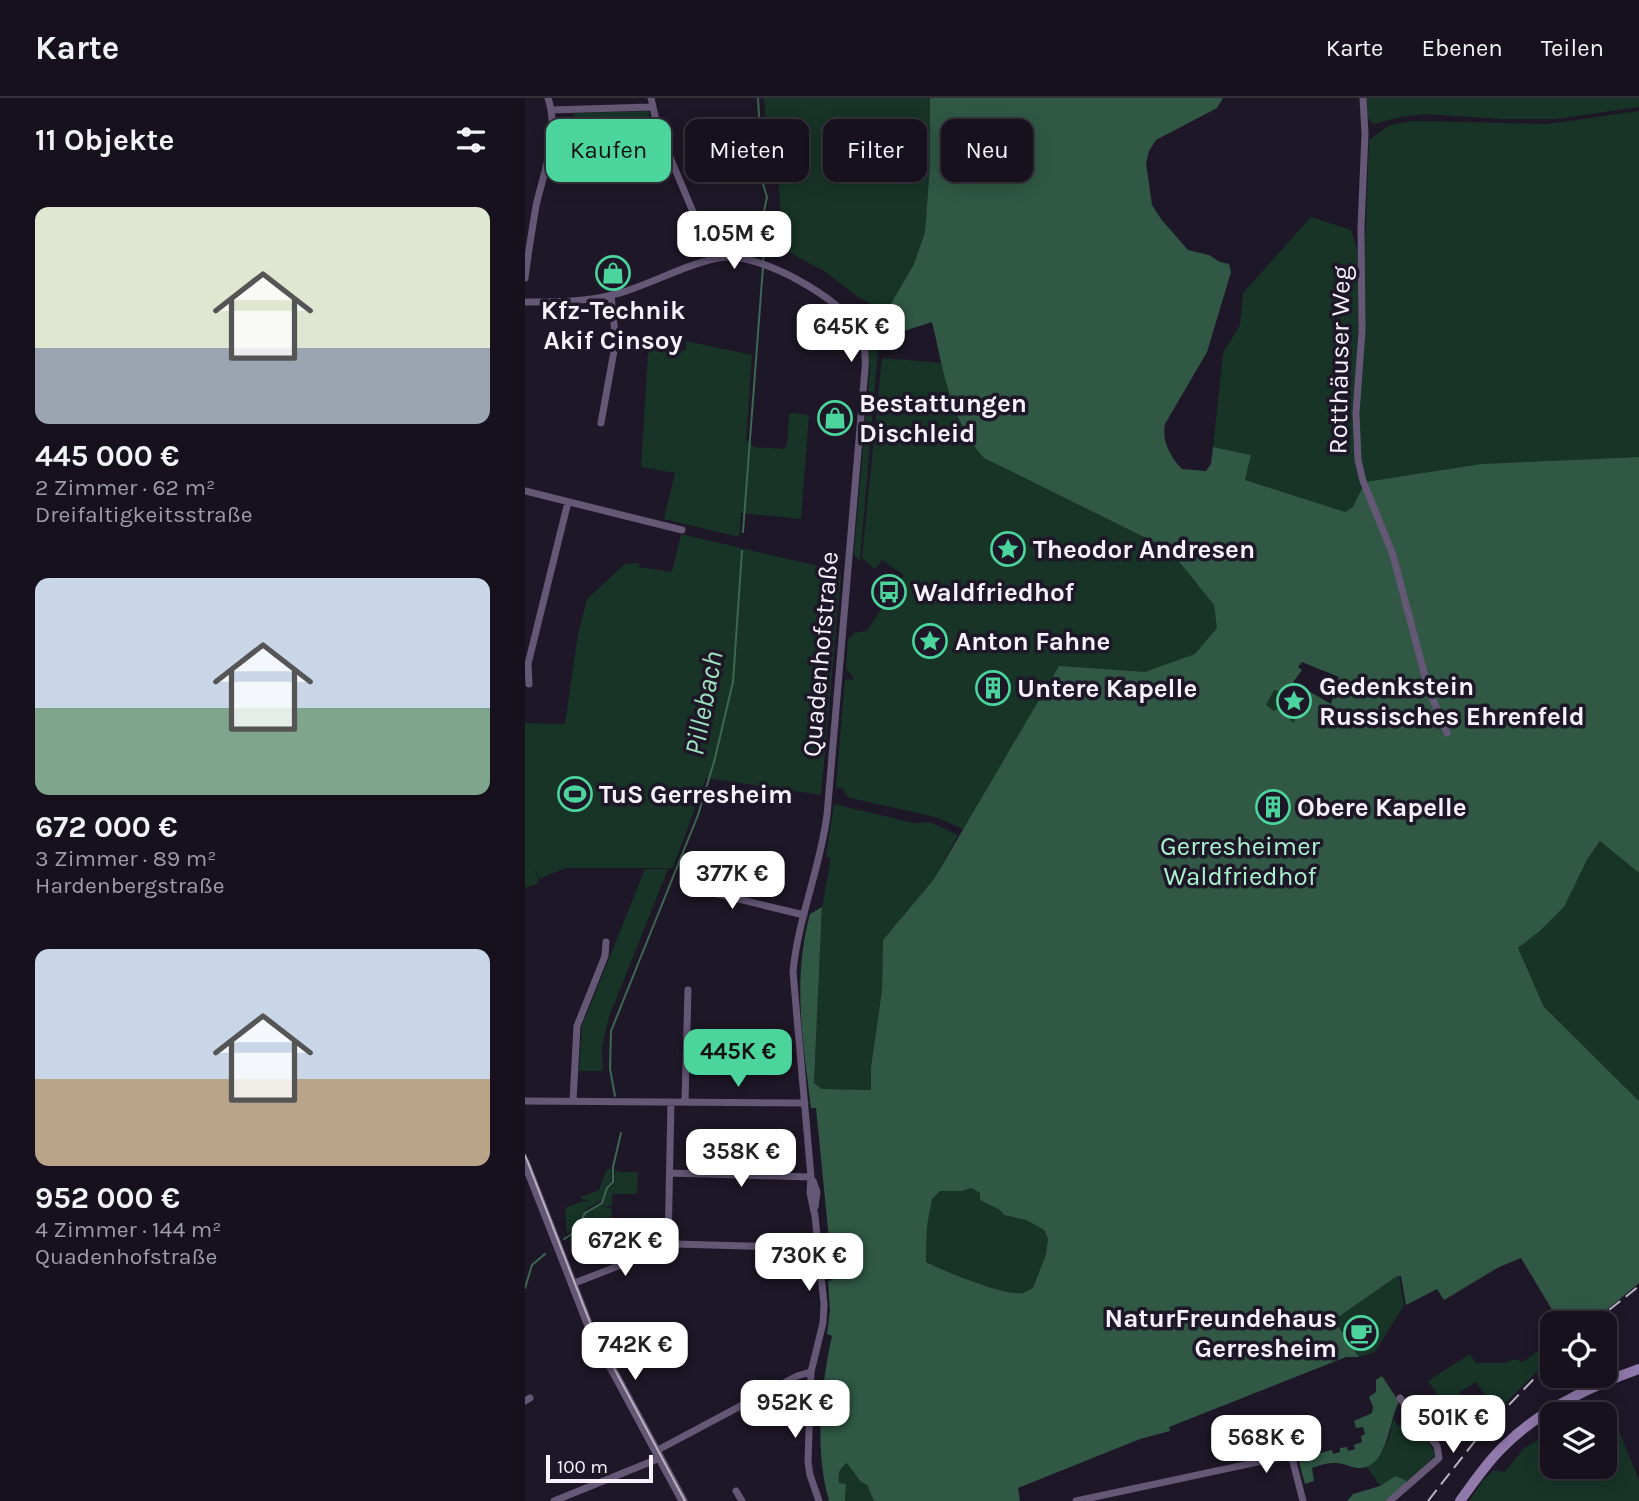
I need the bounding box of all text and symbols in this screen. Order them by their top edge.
text: Karte [35,29,119,67]
text: Karte [1326,34,1383,62]
text: Ebenen [1421,34,1503,62]
text: Teilen [1541,34,1604,62]
chip: Kaufen [546,119,671,182]
chip: Mieten [685,119,809,182]
chip: Filter [823,119,927,182]
chip: Neu [941,119,1033,182]
icon: filters [452,121,490,159]
text: 11 Objekte [35,122,174,158]
pin: 1.05M € [669,212,799,271]
text: 1.05M € [693,220,775,247]
icon: home [200,253,326,379]
shop icon: Kfz-Technik Akif Cinsoy [594,254,632,292]
street label: Rotthäuser Weg [1322,265,1357,454]
place label: Kfz-Technik Akif Cinsoy [541,295,685,356]
pin: 645K € [794,304,908,364]
text: 645K € [813,313,889,340]
place label: Bestattungen Dischleid [859,388,1027,449]
shop icon: Bestattungen Dischleid [816,399,854,437]
text: 445 000 € [35,438,179,474]
text: 2 Zimmer · 62 m² [35,474,215,501]
text: Dreifaltigkeitsstraße [35,501,253,528]
place icon: Theodor Andresen [989,530,1027,568]
place label: Theodor Andresen [1033,534,1255,565]
street label: Quadenhofstraße [796,550,845,758]
bus stop icon: Waldfriedhof [870,573,908,611]
place label: Waldfriedhof [913,577,1075,608]
place icon: Anton Fahne [911,622,949,660]
icon: home [200,624,326,750]
place label: Anton Fahne [955,626,1110,657]
water label: Pillebach [677,648,730,758]
building icon: Untere Kapelle [974,669,1012,707]
place label: Gedenkstein Russisches Ehrenfeld [1319,671,1585,732]
place label: Untere Kapelle [1017,673,1197,704]
place icon: Gedenkstein Russisches Ehrenfeld [1275,682,1313,720]
sports icon: TuS Gerresheim [556,775,594,813]
place label: TuS Gerresheim [599,779,793,810]
building icon: Obere Kapelle [1254,788,1292,826]
place label: Obere Kapelle [1297,792,1467,823]
text: 672 000 € [35,809,177,845]
park label: Gerresheimer Waldfriedhof [1160,831,1320,892]
text: 3 Zimmer · 89 m² [35,845,216,872]
pin: 377K € [675,852,789,911]
text: 377K € [696,860,768,887]
text: Hardenbergstraße [35,872,225,899]
icon: home [200,995,326,1121]
pin: 445K € [681,1030,795,1089]
text: 445K € [700,1038,776,1065]
pin: 358K € [684,1130,798,1189]
text: 358K € [702,1138,780,1165]
text: 952 000 € [35,1180,180,1216]
text: 4 Zimmer · 144 m² [35,1216,221,1243]
pin: 672K € [568,1218,682,1278]
text: 672K € [588,1227,662,1254]
pin: 730K € [752,1234,866,1293]
text: 730K € [771,1242,847,1269]
text: Quadenhofstraße [35,1243,217,1270]
place label: NaturFreundehaus Gerresheim [1105,1303,1337,1364]
map controls [1540,1311,1617,1479]
button: locate [1540,1311,1617,1388]
cafe icon: NaturFreundehaus Gerresheim [1342,1314,1380,1352]
pin: 742K € [578,1322,692,1382]
text: 742K € [598,1331,672,1358]
pin: 952K € [738,1380,852,1440]
text: 952K € [757,1389,833,1416]
pin: 501K € [1396,1396,1510,1455]
button: layers [1540,1402,1617,1479]
text: 501K € [1417,1404,1489,1431]
pin: 568K € [1209,1416,1323,1475]
text: 568K € [1227,1424,1305,1451]
scale bar [546,1452,653,1484]
text: 100 m [557,1456,608,1478]

